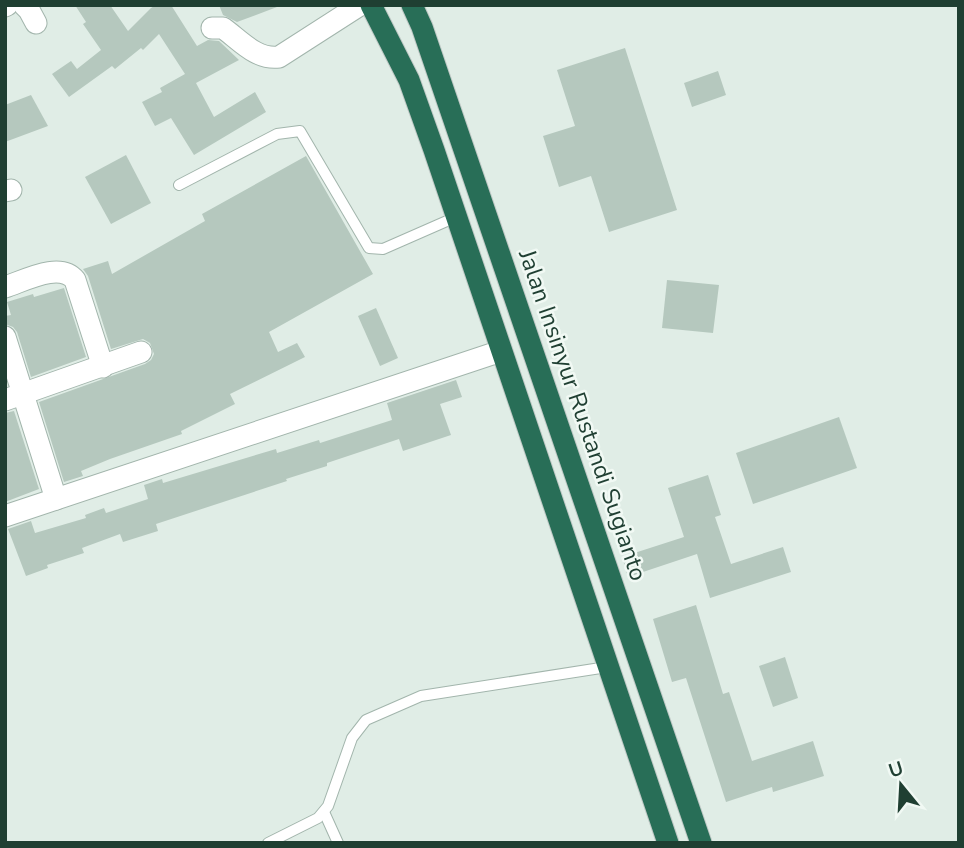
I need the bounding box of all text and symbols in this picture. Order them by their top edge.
street label: Jalan Insinyur Rustandi Sugianto [511,244,655,585]
north arrow [866,750,936,820]
text: U [885,755,907,784]

